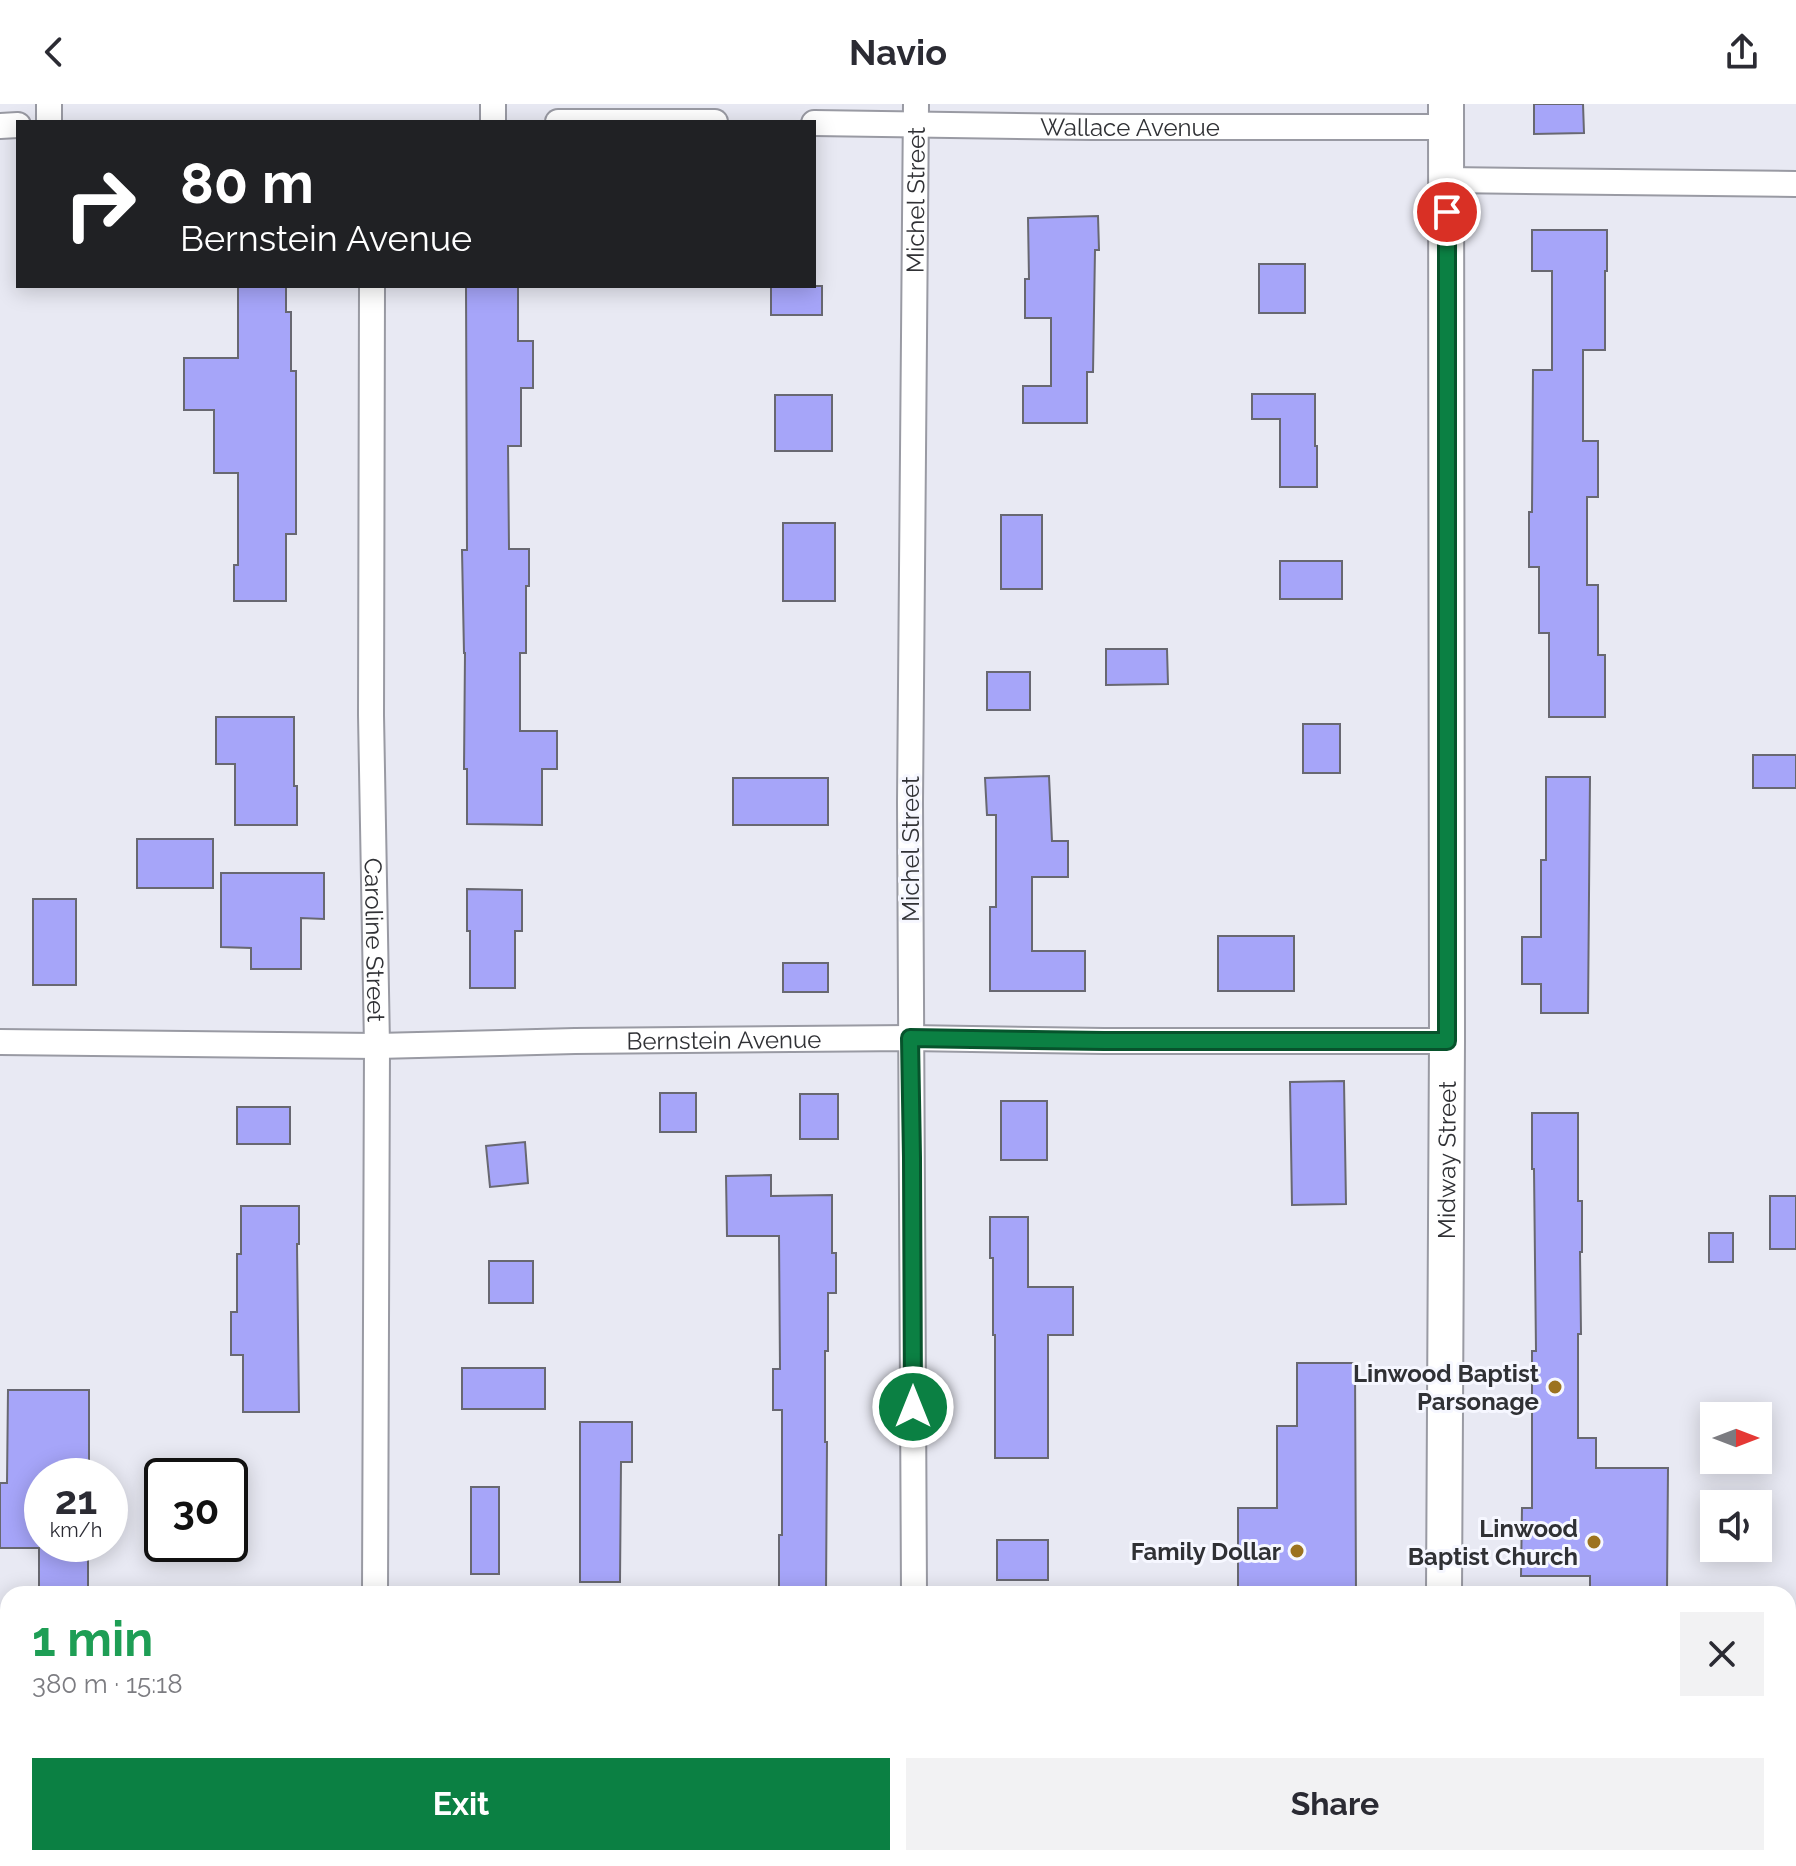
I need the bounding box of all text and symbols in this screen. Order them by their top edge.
icon: back [32,30,76,74]
icon: share [1720,30,1764,74]
text: Navio [849,31,947,73]
street label: Wallace Avenue [1040,112,1220,141]
street label: Michel Street [900,127,930,273]
text: 80 m [180,150,314,216]
icon: right [48,152,152,256]
pin [1413,178,1481,246]
icon: arrive [1425,190,1469,234]
text: Bernstein Avenue [180,217,472,259]
street label: Michel Street [896,776,925,922]
street label: Caroline Street [359,857,391,1022]
street label: Bernstein Avenue [626,1024,822,1055]
street label: Midway Street [1431,1081,1461,1239]
place label: Linwood Baptist Parsonage [1353,1359,1539,1416]
position arrow [871,1365,955,1449]
marker: Linwood Baptist Parsonage [1546,1378,1564,1396]
north arrow [1700,1402,1772,1474]
map controls [1700,1402,1772,1562]
speed limit sign: 30 [144,1458,248,1562]
text: 21 [55,1476,97,1523]
button: sound [1700,1490,1772,1562]
place label: Linwood Baptist Church [1408,1514,1578,1571]
text: km/h [50,1518,102,1542]
marker: Linwood Baptist Church [1585,1533,1603,1551]
place label: Family Dollar [1131,1537,1281,1566]
marker: Family Dollar [1288,1542,1306,1560]
text: 1 min [32,1611,153,1667]
button: close [1680,1612,1764,1696]
text: 380 m · 15:18 [32,1669,183,1699]
button: Exit [32,1758,890,1850]
button: Share [906,1758,1764,1850]

